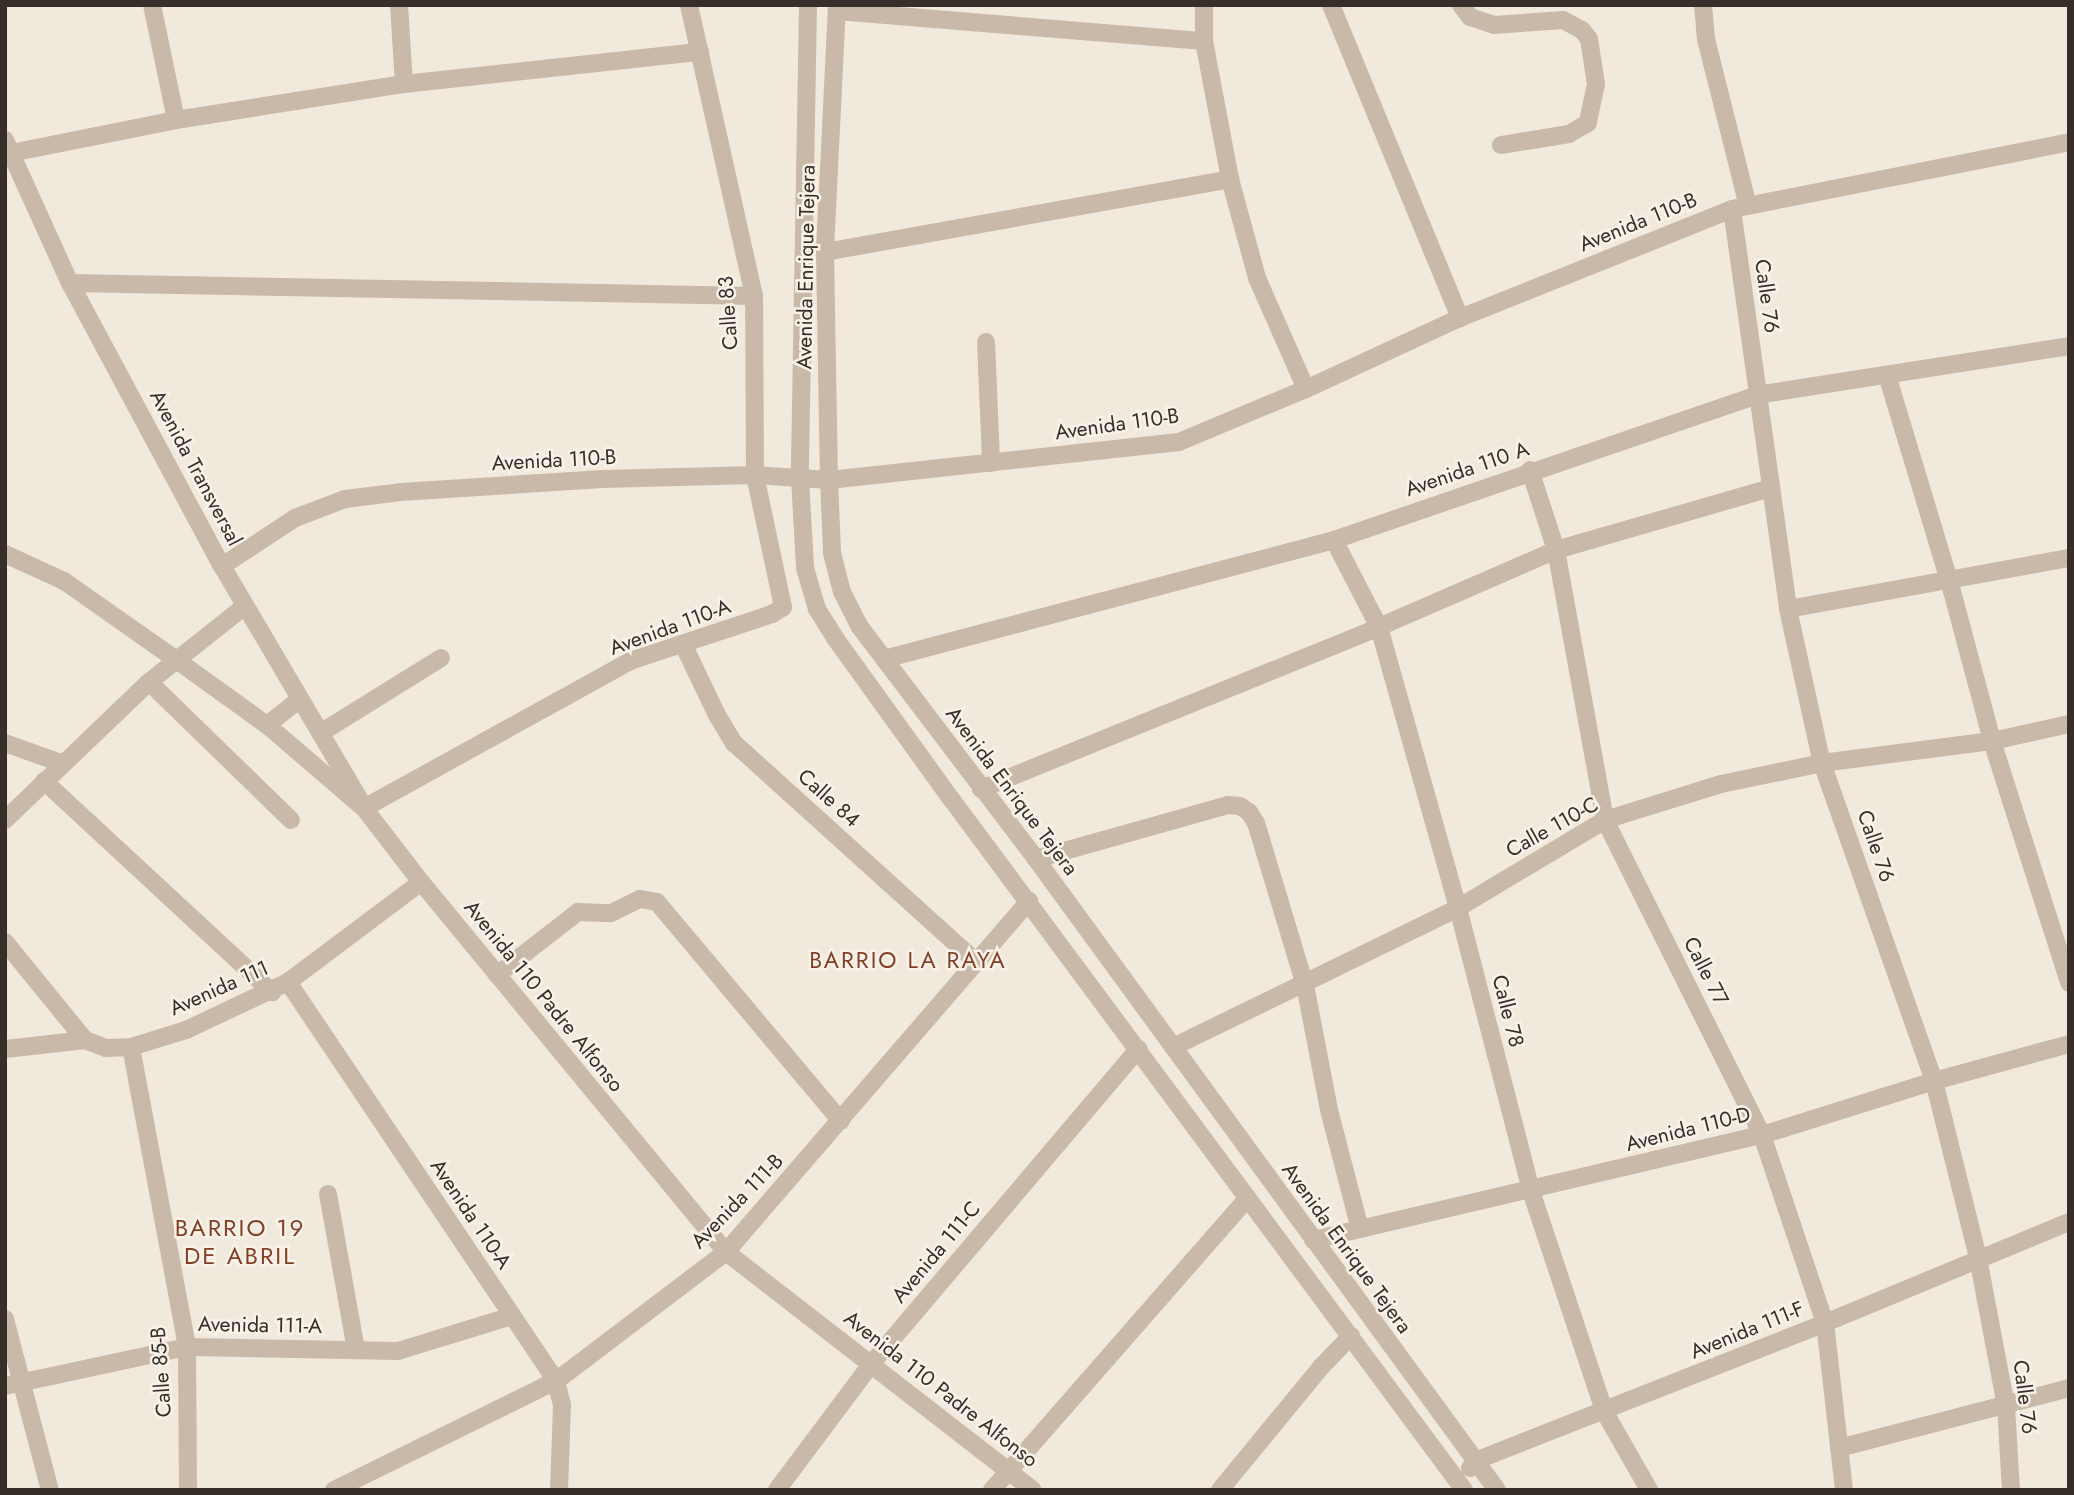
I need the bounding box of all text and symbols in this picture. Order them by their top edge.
street label: Avenida Enrique Tejera [792,164,820,370]
street label: Avenida 110-B [1575,187,1701,257]
street label: Calle 76 [1749,257,1785,335]
street label: Calle 83 [713,275,743,351]
street label: Avenida Transversal [144,386,248,550]
street label: Avenida 110-B [1053,403,1181,445]
street label: Avenida 110 A [1402,436,1532,502]
street label: Avenida 110-B [491,444,617,476]
street label: Avenida 110-A [606,593,734,661]
street label: Avenida Enrique Tejera [940,702,1084,880]
street label: Calle 84 [793,764,865,832]
street label: Calle 110-C [1501,791,1603,863]
street label: Calle 76 [1852,807,1900,885]
street label: Avenida 110 Padre Alfonso [459,895,629,1097]
street label: Calle 77 [1678,933,1734,1009]
district label: BARRIO LA RAYA [811,946,1005,974]
street label: Avenida 111 [166,955,272,1021]
street label: Calle 78 [1487,972,1529,1050]
street label: Avenida 110-D [1623,1101,1753,1157]
street label: Avenida 111-B [686,1148,788,1254]
street label: Avenida 110-A [425,1154,517,1274]
street label: Avenida Enrique Tejera [1277,1158,1417,1338]
street label: Avenida 111-C [886,1196,986,1308]
district label: BARRIO 19 DE ABRIL [176,1214,304,1270]
street label: Avenida 111-F [1686,1296,1808,1364]
street label: Avenida 110 Padre Alfonso [839,1305,1043,1473]
street label: Avenida 111-A [198,1311,322,1339]
street label: Calle 85-B [145,1326,177,1418]
street label: Calle 76 [2008,1359,2042,1435]

